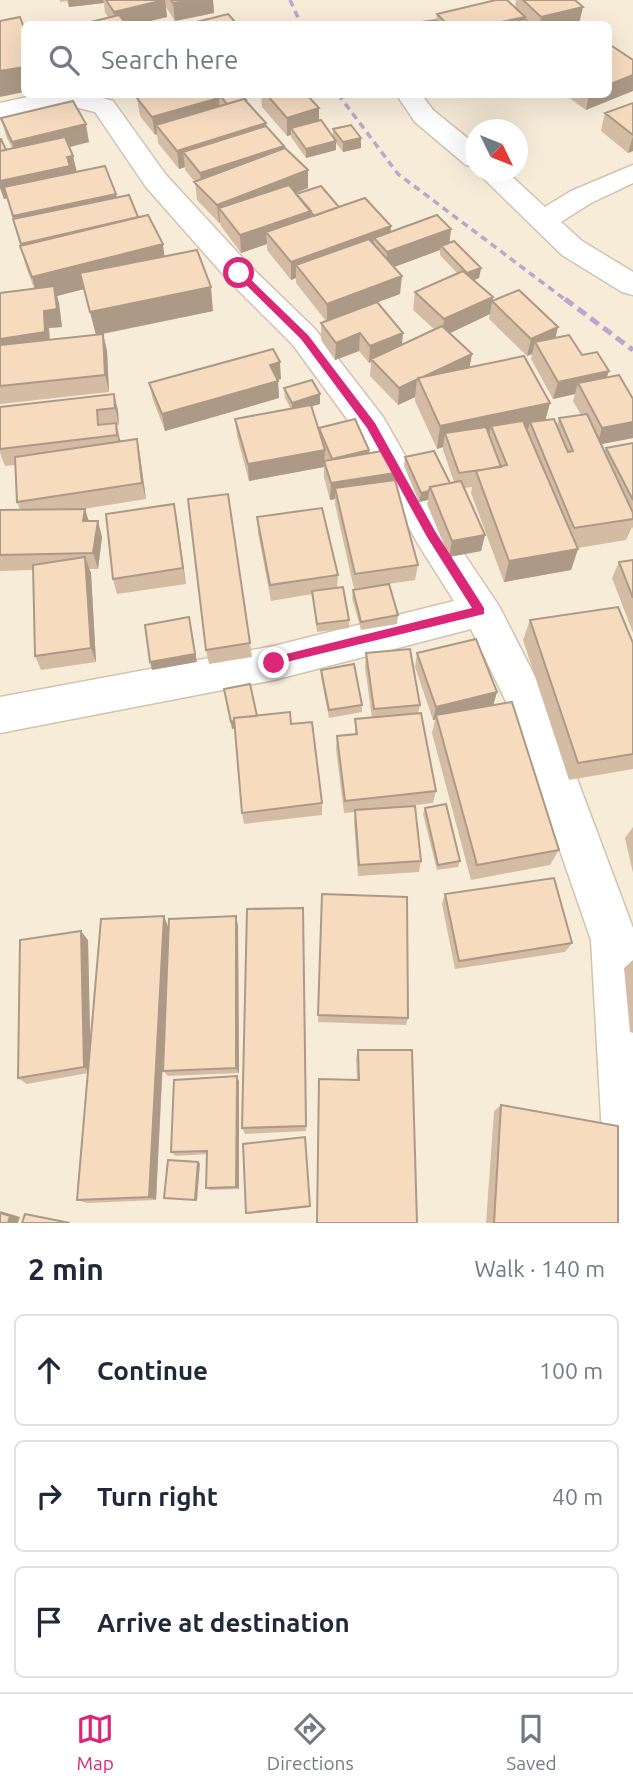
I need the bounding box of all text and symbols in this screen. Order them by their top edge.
search box [21,21,612,98]
icon: search [45,41,83,79]
text: Search here [101,45,238,74]
north arrow [465,119,528,182]
route start [223,257,254,288]
route end [258,647,289,678]
text: 2 min [28,1252,104,1286]
text: Walk · 140 m [474,1256,605,1281]
icon: ahead [30,1351,68,1389]
text: Continue [97,1356,208,1385]
text: 100 m [539,1358,603,1383]
icon: right [30,1477,68,1515]
text: Turn right [97,1482,218,1511]
text: 40 m [552,1484,603,1509]
icon: arrive [30,1603,68,1641]
text: Arrive at destination [97,1608,350,1637]
tab: Map [76,1710,114,1774]
tab: Directions [267,1710,354,1774]
tab: Saved [506,1710,557,1774]

